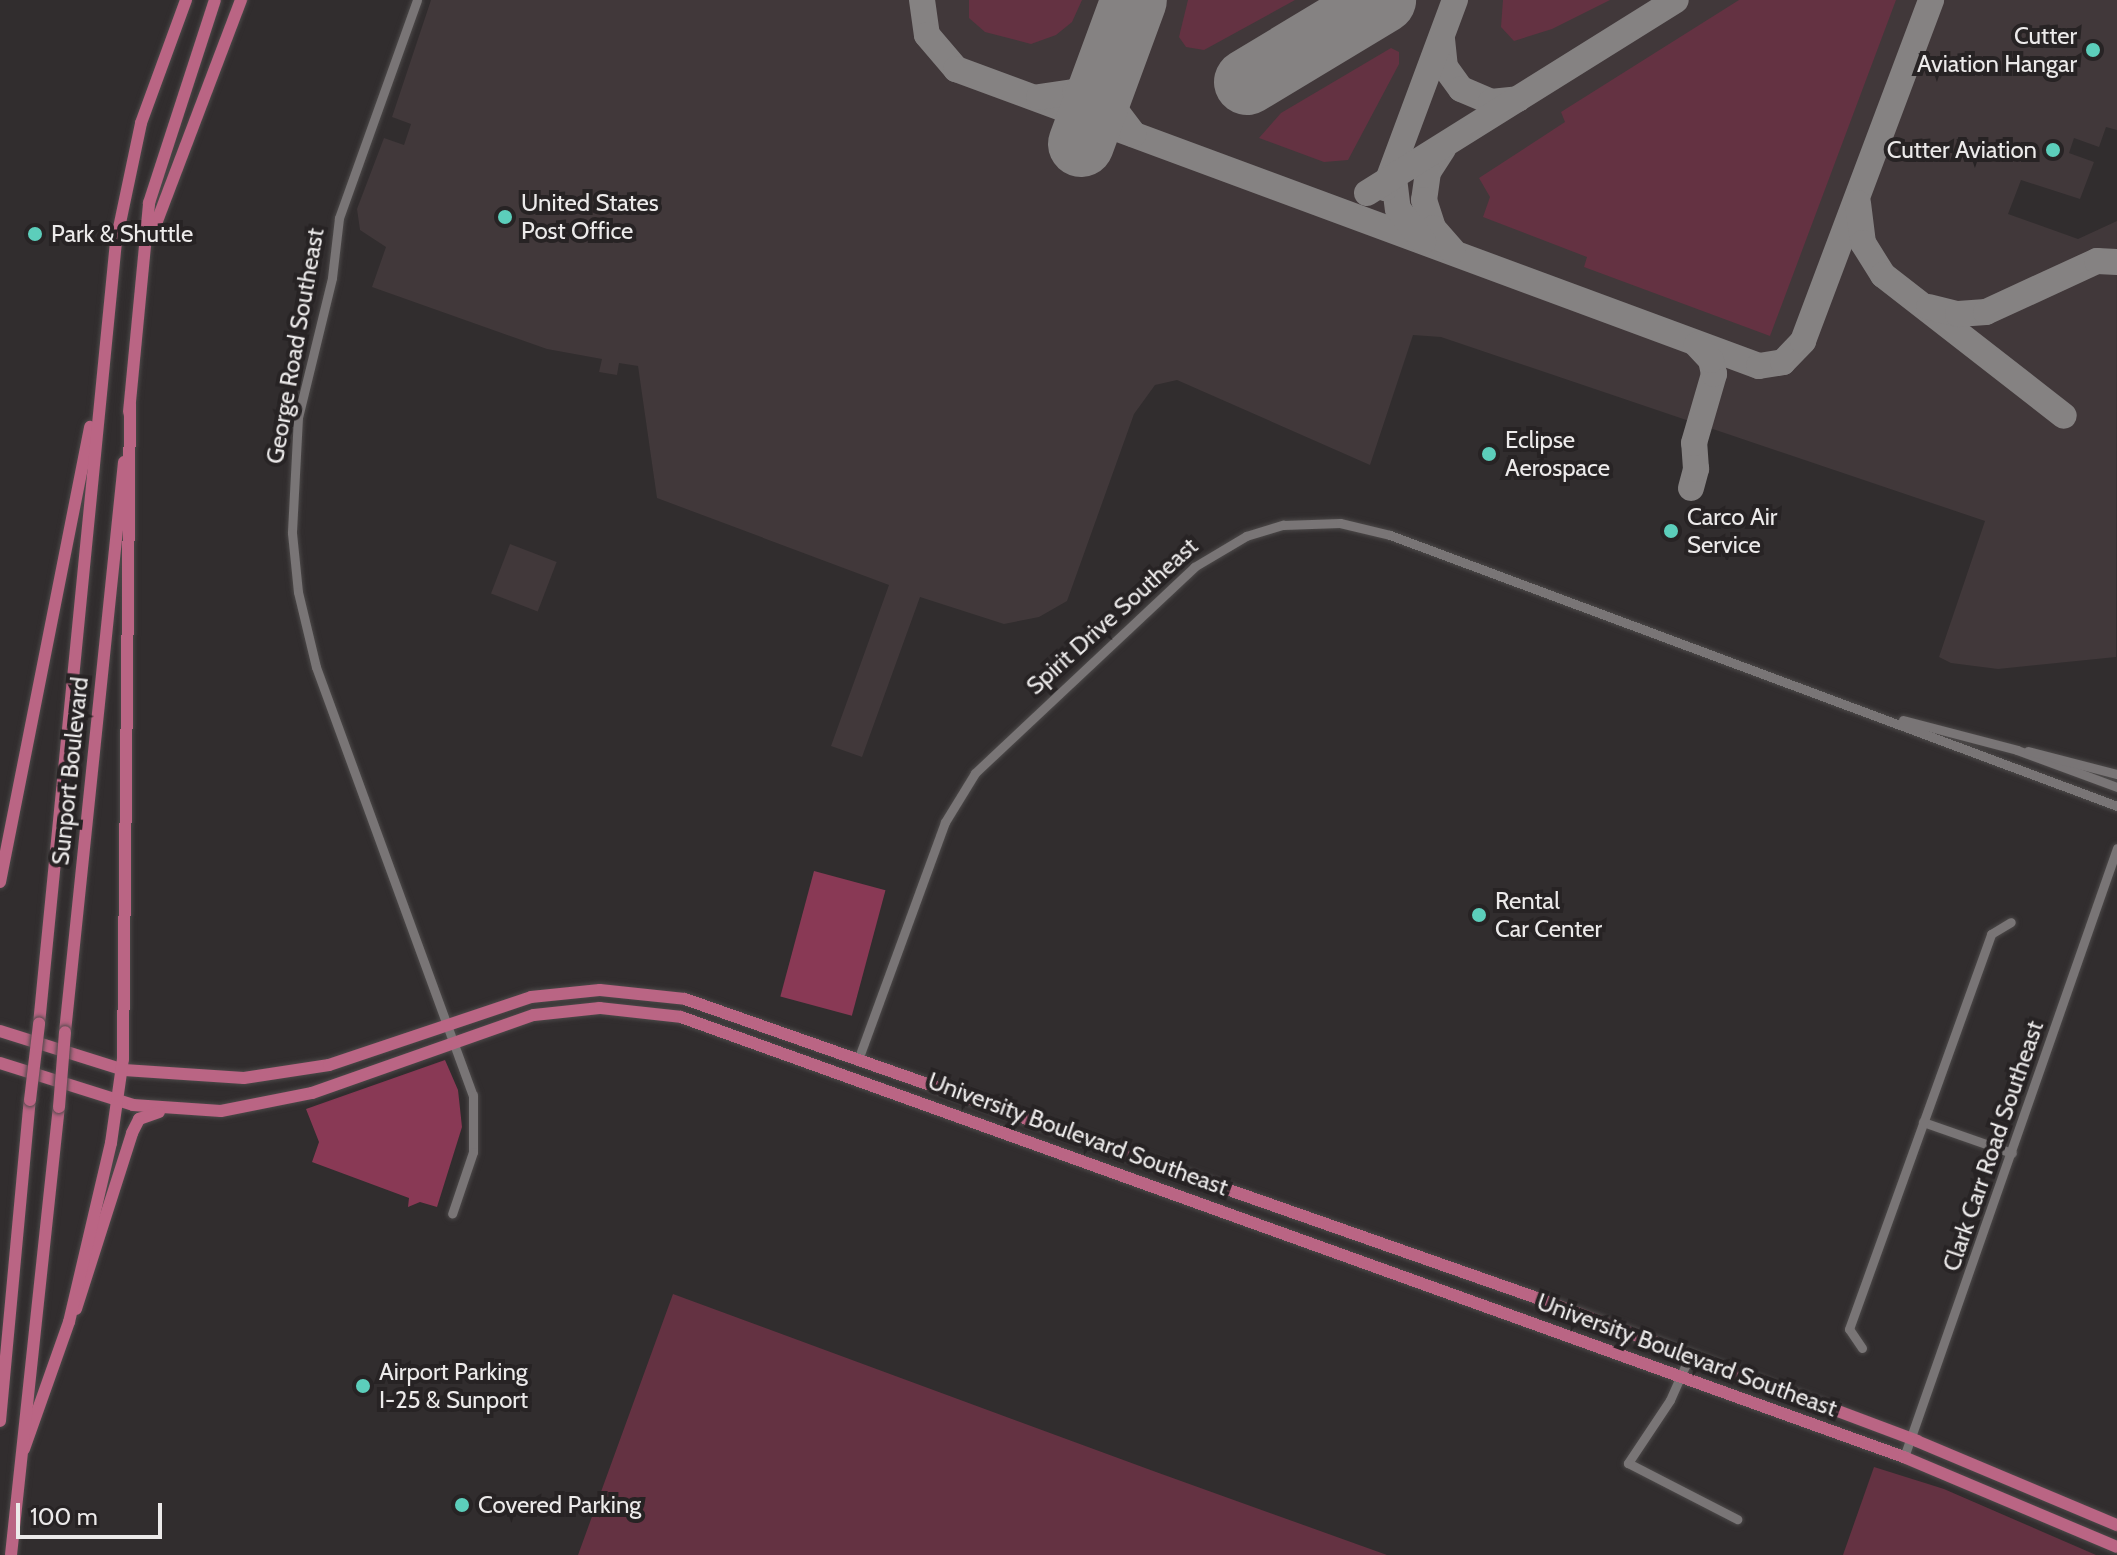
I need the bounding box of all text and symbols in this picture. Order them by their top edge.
place label: Cutter Aviation Hangar [1917,22,2077,78]
marker: Cutter Aviation Hangar [2084,41,2102,59]
place label: Cutter Aviation [1887,136,2037,164]
marker: Cutter Aviation [2044,141,2062,159]
place label: United States Post Office [521,189,659,245]
marker: United States Post Office [496,208,514,226]
place label: Park & Shuttle [51,220,193,248]
marker: Park & Shuttle [26,225,44,243]
street label: George Road Southeast [260,226,330,466]
place label: Eclipse Aerospace [1505,426,1610,482]
marker: Eclipse Aerospace [1480,445,1498,463]
place label: Carco Air Service [1687,503,1777,559]
marker: Carco Air Service [1662,522,1680,540]
street label: Spirit Drive Southeast [1020,532,1204,700]
street label: Sunport Boulevard [46,675,94,867]
place label: Rental Car Center [1495,887,1602,943]
marker: Rental Car Center [1470,906,1488,924]
street label: Clark Carr Road Southeast [1937,1017,2049,1275]
street label: University Boulevard Southeast [924,1066,1232,1202]
street label: University Boulevard Southeast [1533,1287,1841,1423]
place label: Airport Parking I-25 & Sunport [379,1358,528,1414]
marker: Airport Parking I-25 & Sunport [354,1377,372,1395]
scale bar [20,1487,166,1537]
place label: Covered Parking [478,1491,641,1519]
marker: Covered Parking [453,1496,471,1514]
text: 100 m [30,1502,98,1531]

